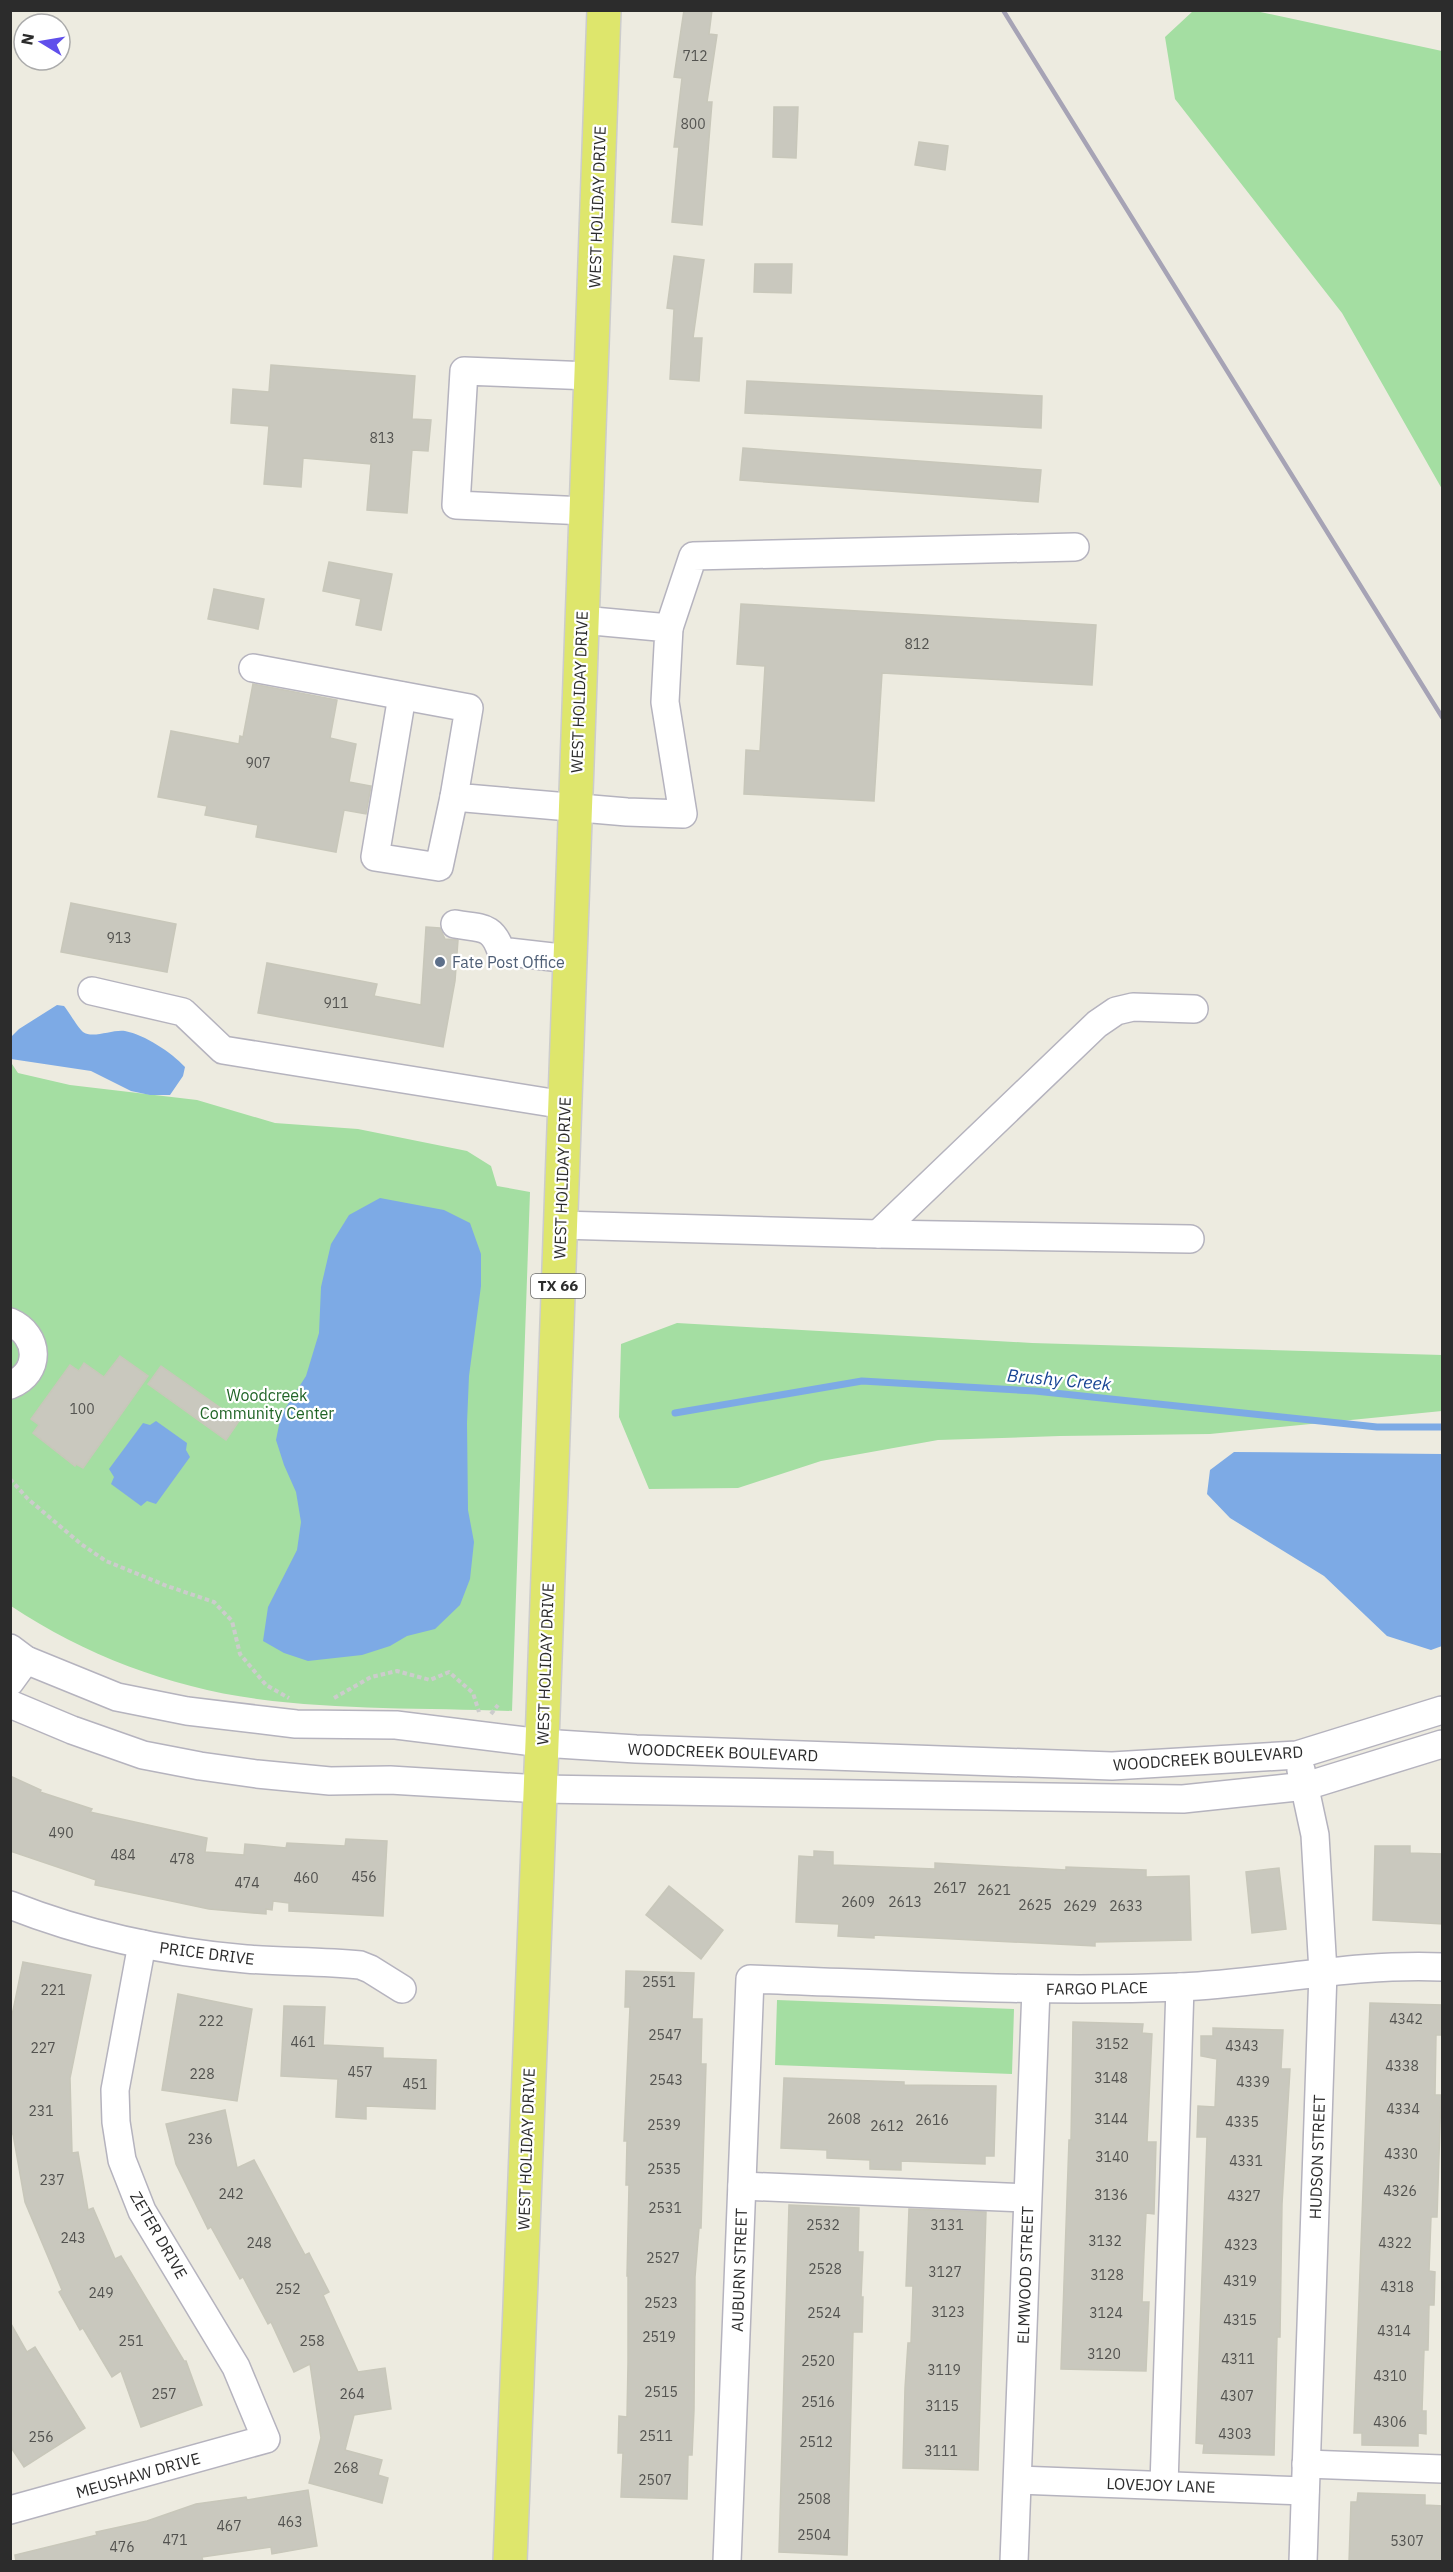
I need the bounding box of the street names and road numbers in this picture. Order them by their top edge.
street label: WEST HOLIDAY DRIVE [584,126,610,288]
street label: WEST HOLIDAY DRIVE [566,611,592,773]
street label: WEST HOLIDAY DRIVE [549,1097,575,1259]
road number: TX 66 [531,1274,585,1298]
street label: WEST HOLIDAY DRIVE [532,1583,558,1745]
street label: WOODCREEK BOULEVARD [627,1739,819,1765]
street label: WOODCREEK BOULEVARD [1112,1741,1304,1775]
street label: PRICE DRIVE [158,1937,256,1969]
street label: FARGO PLACE [1046,1977,1148,1999]
street label: WEST HOLIDAY DRIVE [513,2068,539,2230]
street label: HUDSON STREET [1305,2094,1329,2220]
street label: ZETER DRIVE [126,2188,192,2282]
street label: ELMWOOD STREET [1013,2206,1037,2344]
street label: AUBURN STREET [727,2208,751,2332]
street label: MEUSHAW DRIVE [74,2448,202,2502]
street label: LOVEJOY LANE [1106,2473,1216,2497]

